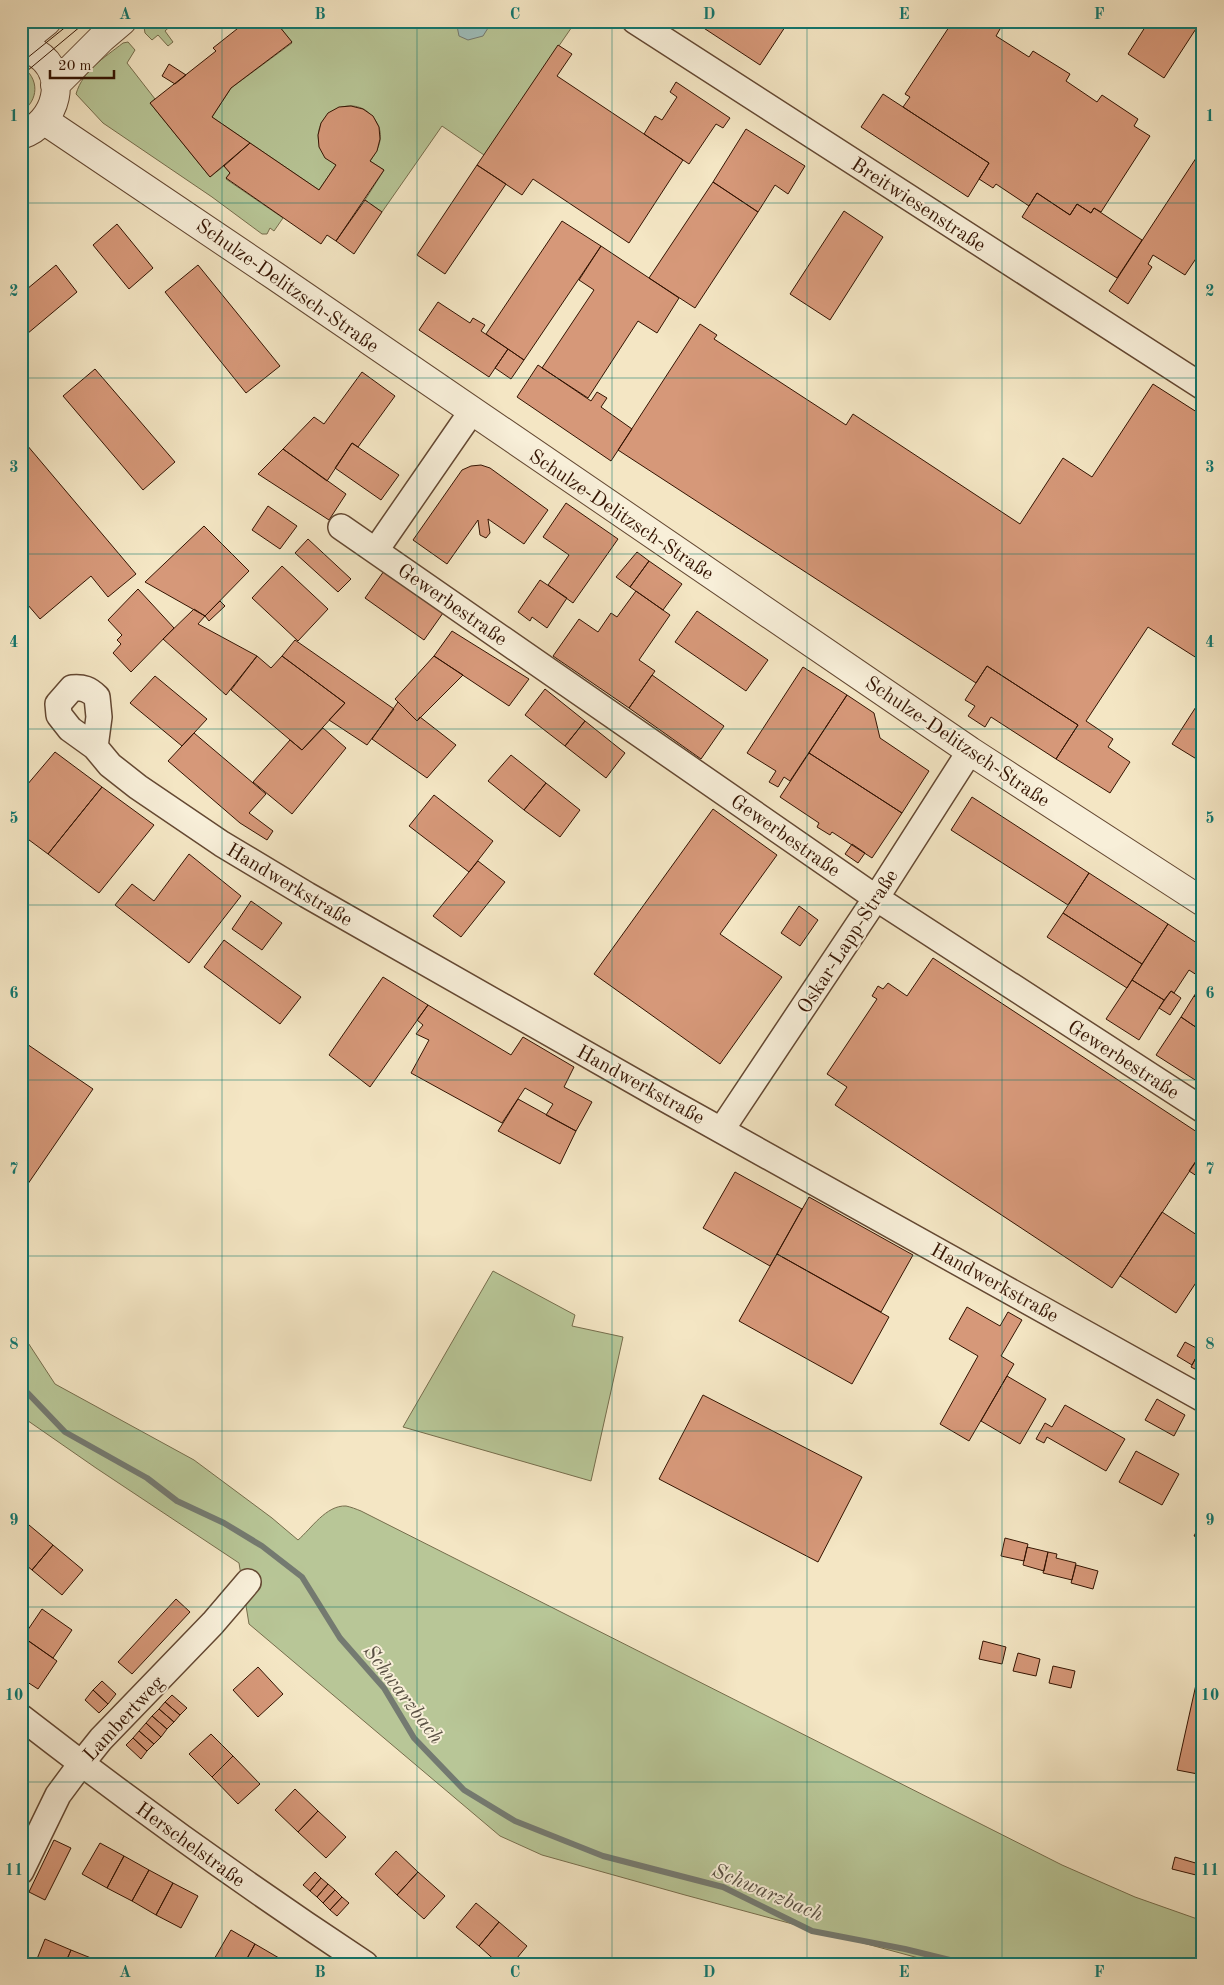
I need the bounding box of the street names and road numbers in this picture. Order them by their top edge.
street label: Breitwiesenstraße [847,155,989,257]
street label: Schulze-Delitzsch-Straße [192,216,382,357]
street label: Schulze-Delitzsch-Straße [525,446,717,585]
street label: Gewerbestraße [393,561,510,651]
street label: Schulze-Delitzsch-Straße [861,673,1053,812]
street label: Gewerbestraße [726,792,843,882]
street label: Handwerkstraße [223,840,355,931]
street label: Oskar-Lapp-Straße [795,867,903,1018]
street label: Gewerbestraße [1064,1017,1182,1104]
street label: Handwerkstraße [573,1042,707,1129]
street label: Handwerkstraße [927,1240,1061,1327]
street label: Lambertweg [80,1673,169,1766]
street label: Herschelstraße [132,1799,248,1892]

